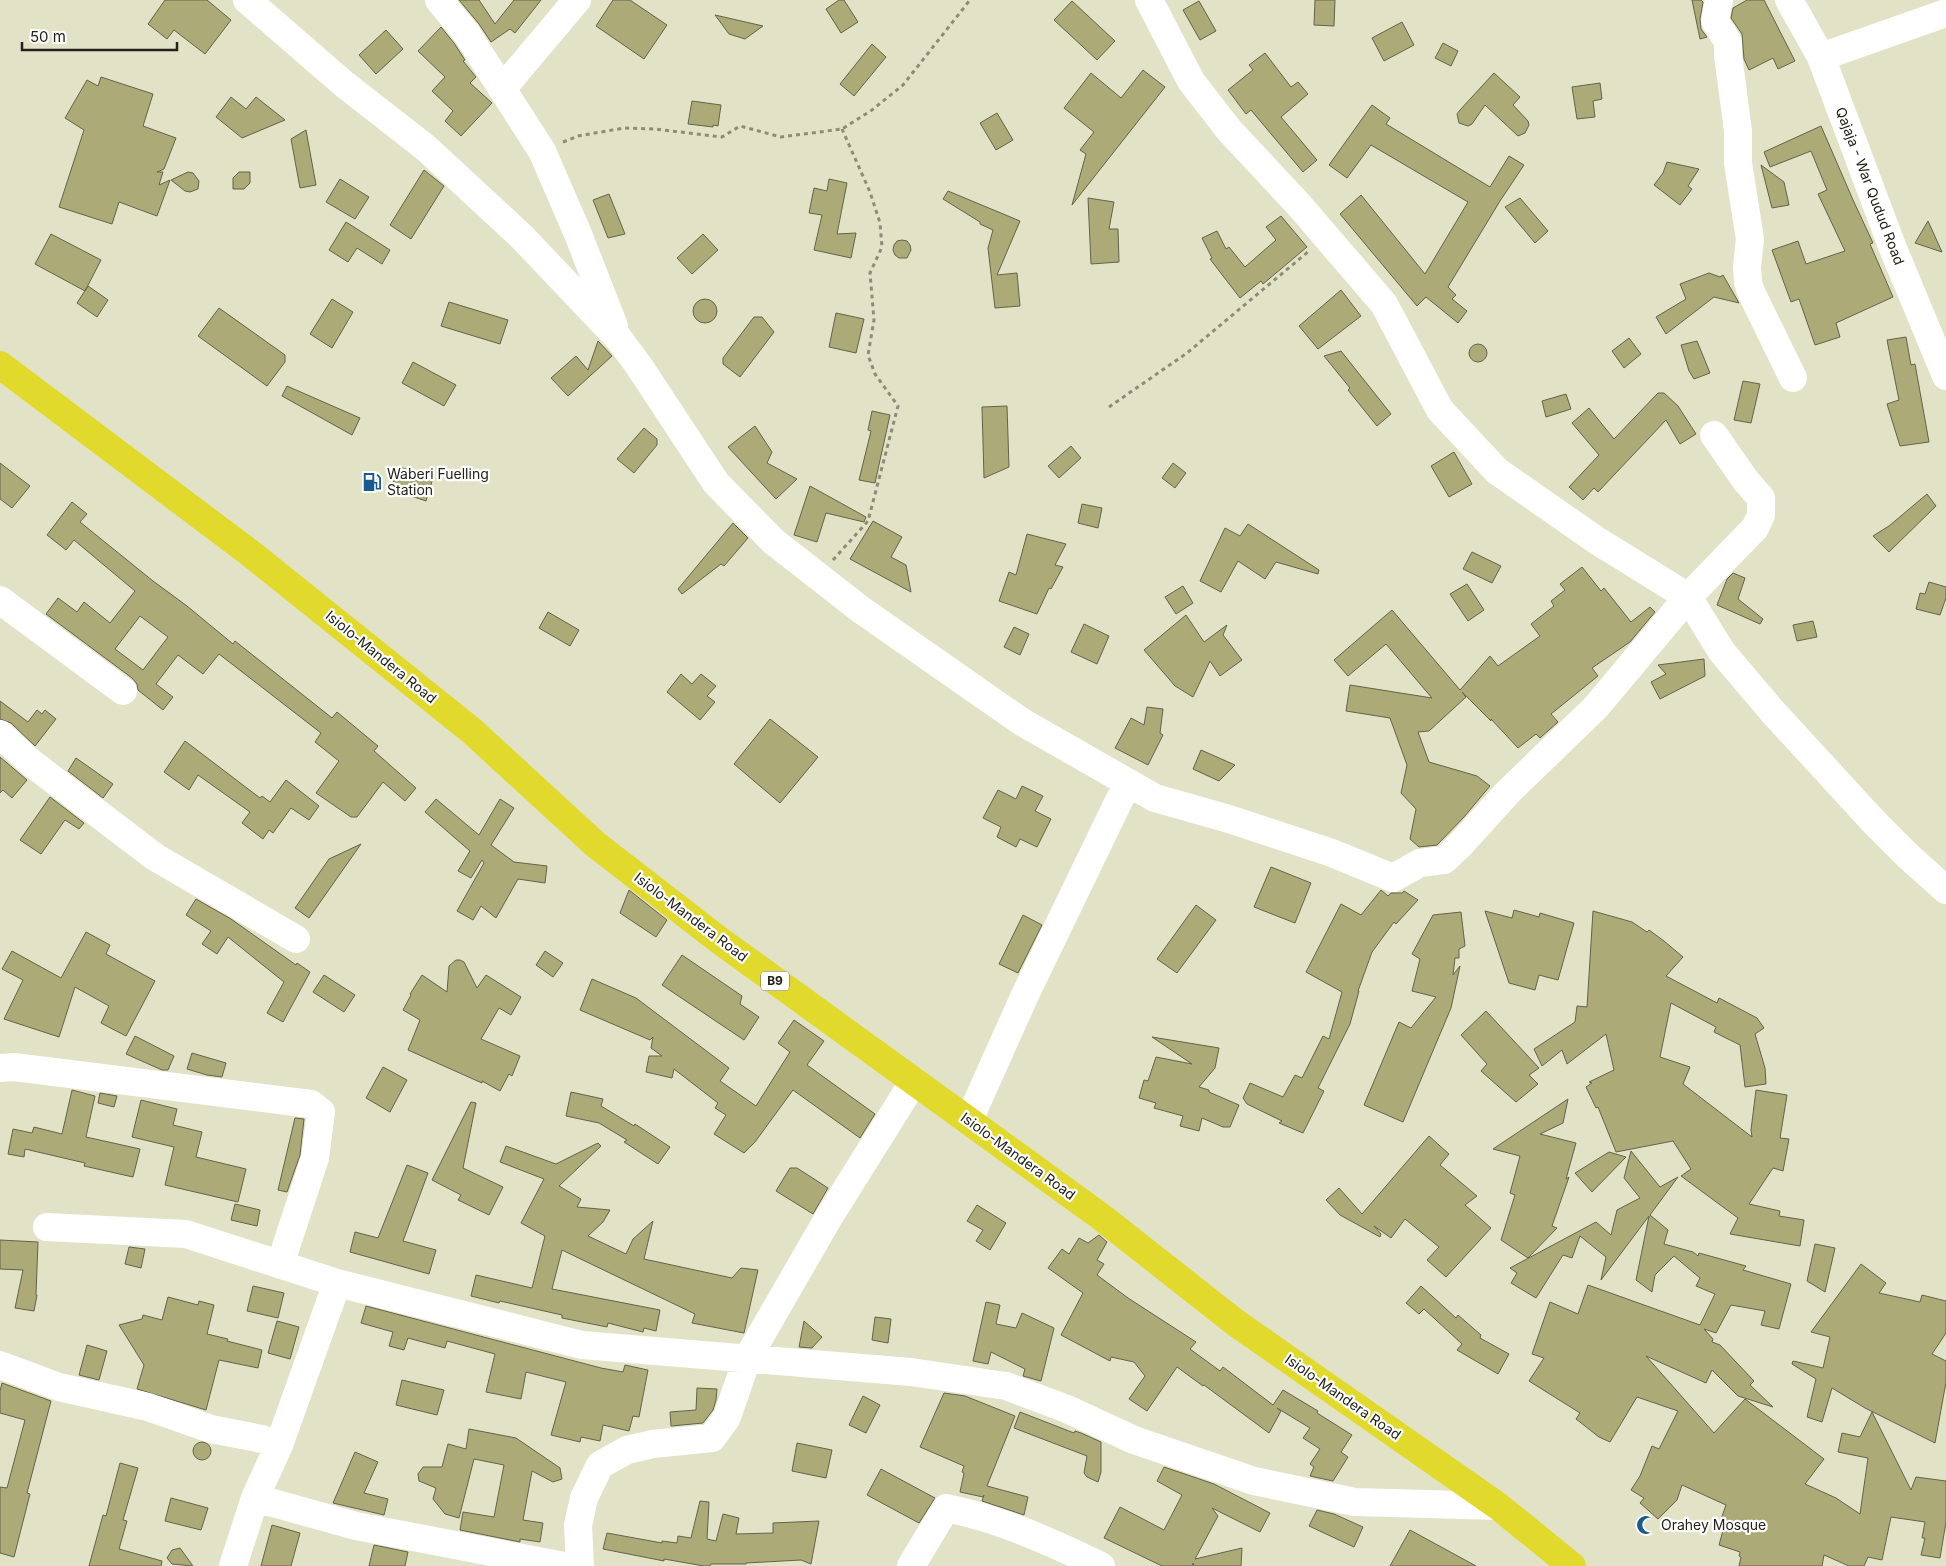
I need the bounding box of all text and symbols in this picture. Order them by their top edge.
scale bar [22,20,178,52]
text: 50 m [30,27,66,46]
street label: Qajaja - War Qudud Road [1832,105,1908,267]
place label: Waberi Fuelling Station [387,465,489,498]
fuel station icon: Waberi Fuelling Station [361,471,383,493]
street label: Isiolo-Mandera Road [323,607,440,706]
street label: Isiolo-Mandera Road [631,868,751,965]
road number: B9 [761,971,789,990]
street label: Isiolo-Mandera Road [958,1108,1079,1203]
street label: Isiolo-Mandera Road [1282,1350,1404,1443]
mosque icon: Orahey Mosque [1635,1514,1657,1536]
place label: Orahey Mosque [1661,1516,1766,1533]

